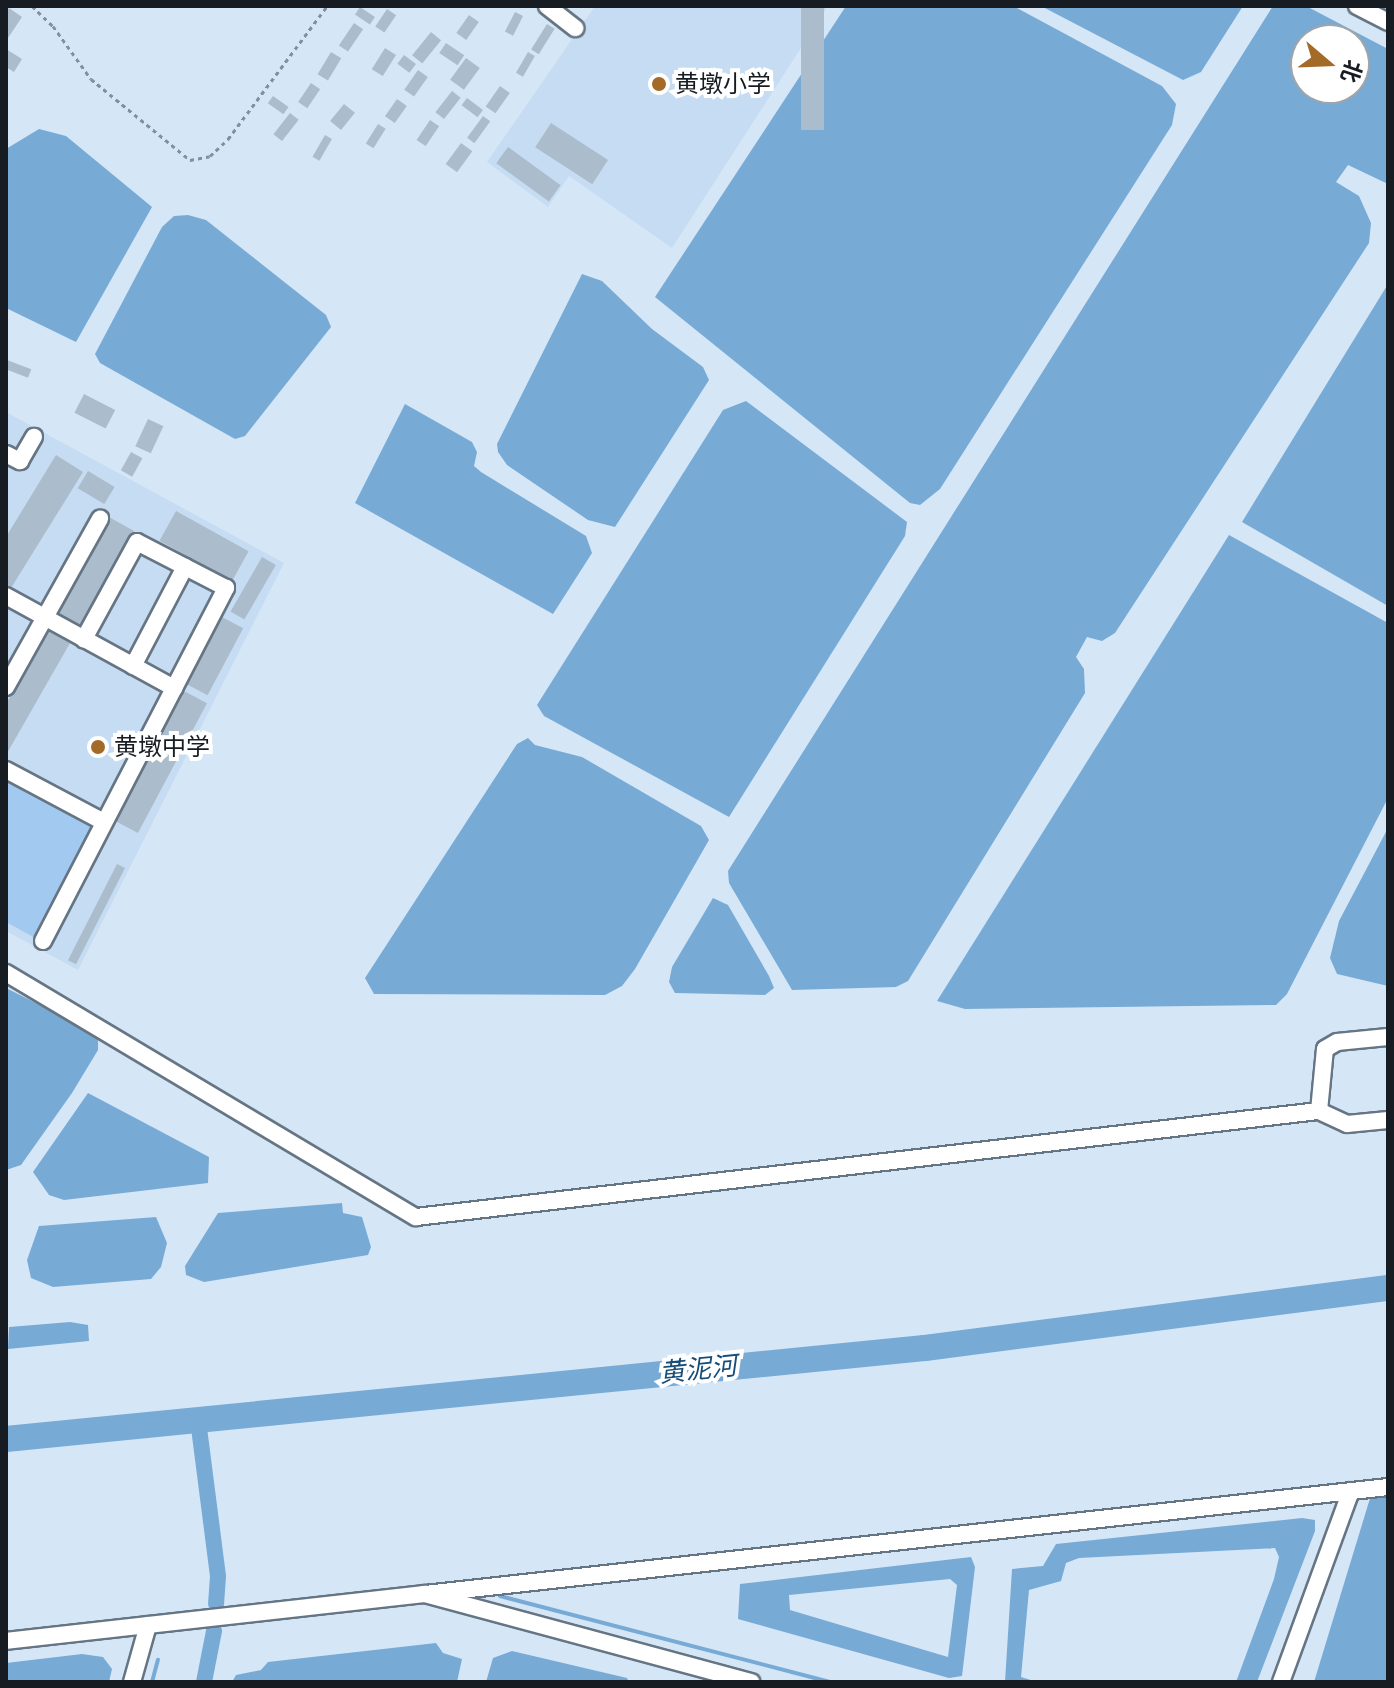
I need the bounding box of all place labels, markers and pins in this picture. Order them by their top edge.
place label: 黄墩小学 [675,70,771,98]
marker: 黄墩小学 [650,75,668,93]
place label: 黄墩中学 [114,733,210,761]
marker: 黄墩中学 [89,738,107,756]

